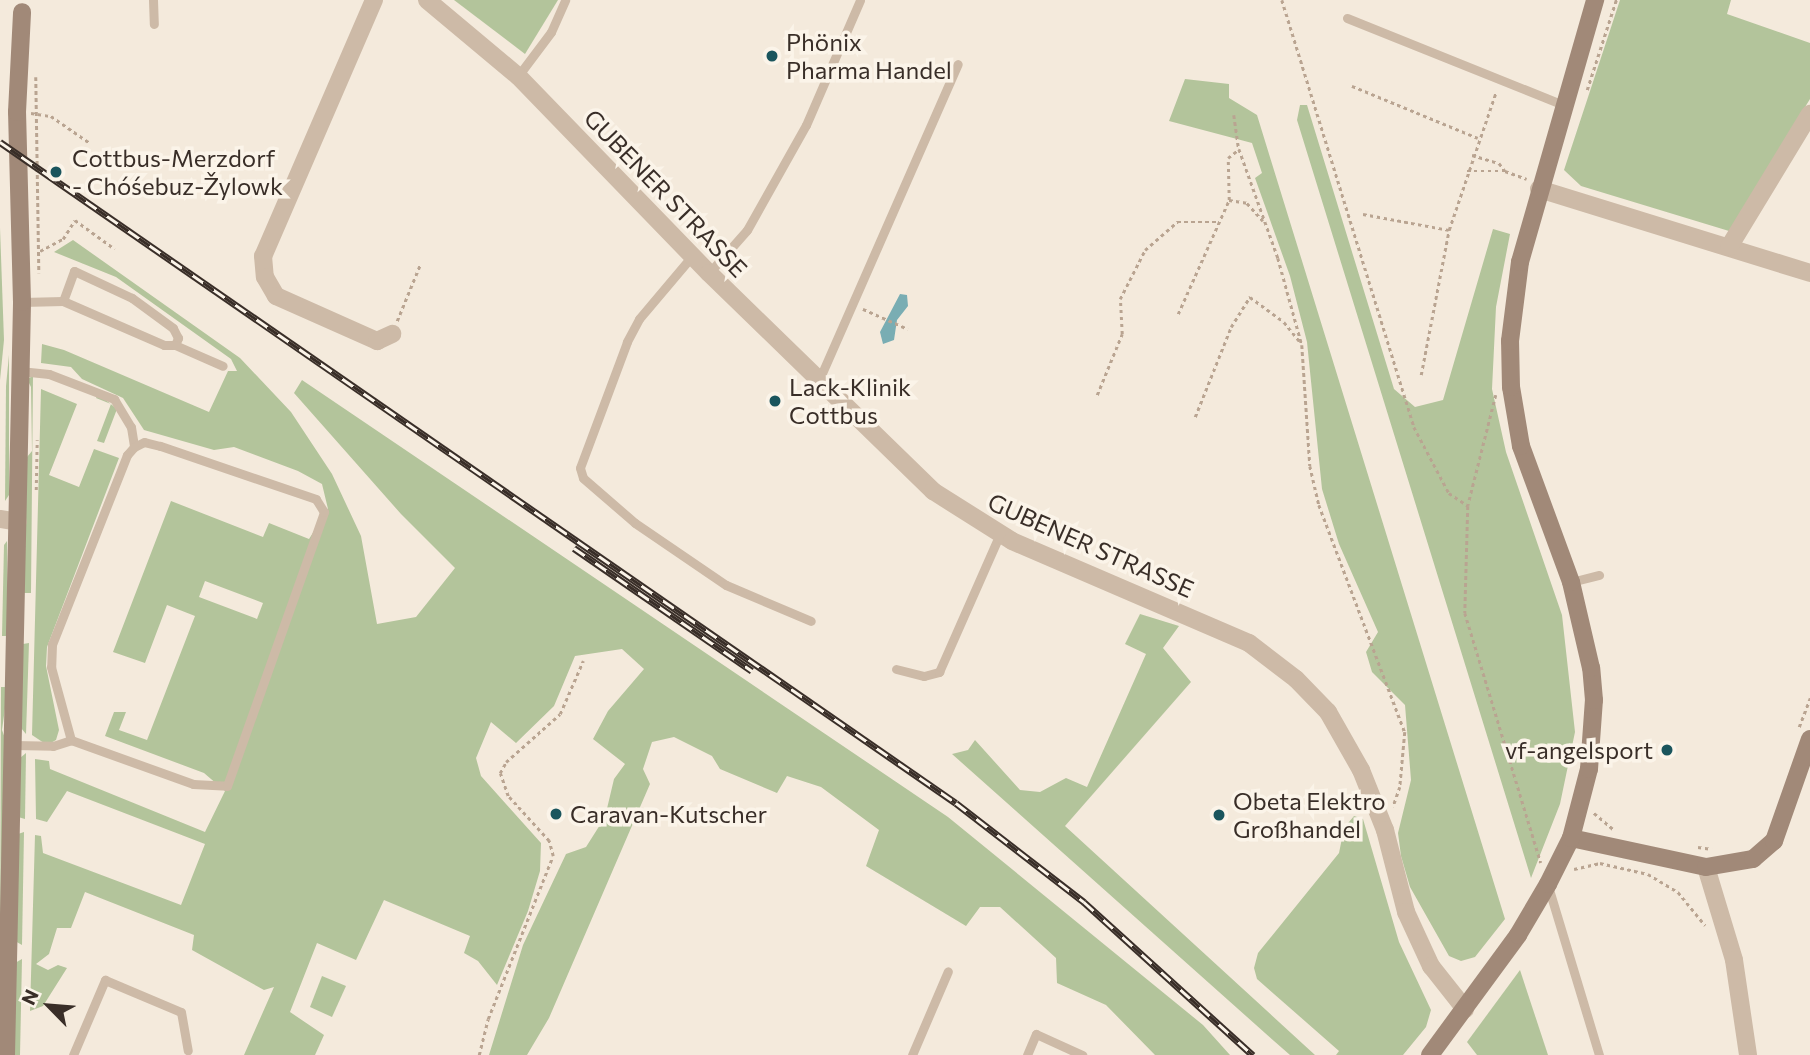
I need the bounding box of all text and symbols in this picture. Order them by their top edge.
place label: Phönix Pharma Handel [786,28,952,84]
marker: Phönix Pharma Handel [764,48,780,64]
street label: GUBENER STRASSE [579,103,753,283]
place label: Cottbus-Merzdorf - Chóśebuz-Žylowk [72,144,283,200]
marker: Cottbus-Merzdorf - Chóśebuz-Žylowk [46,162,66,182]
place label: Lack-Klinik Cottbus [789,373,911,429]
marker: Lack-Klinik Cottbus [767,393,783,409]
street label: GUBENER STRASSE [984,487,1198,603]
place label: vf-angelsport [1505,736,1653,764]
marker: vf-angelsport [1659,742,1675,758]
place label: Obeta Elektro Großhandel [1233,787,1386,843]
place label: Caravan-Kutscher [570,800,767,828]
marker: Caravan-Kutscher [548,806,564,822]
marker: Obeta Elektro Großhandel [1211,807,1227,823]
north arrow [14,971,84,1041]
text: N [16,986,43,1008]

